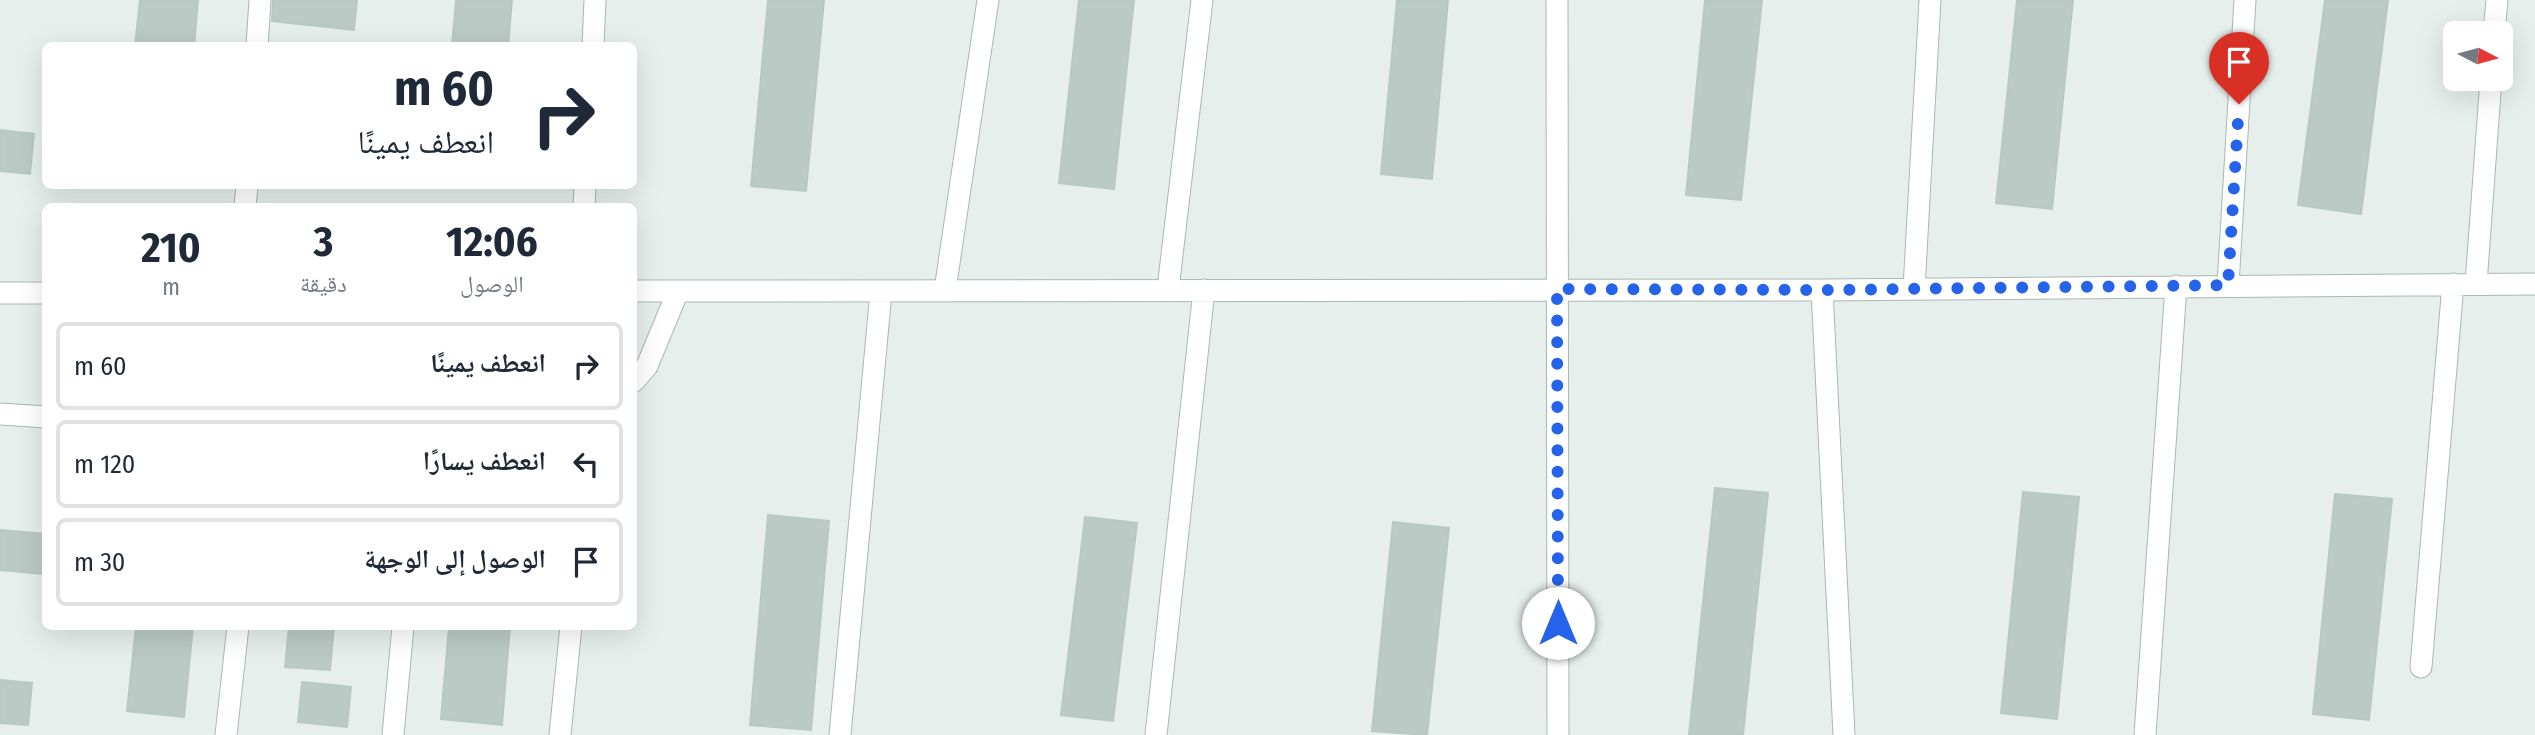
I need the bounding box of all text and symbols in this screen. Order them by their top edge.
north arrow [2443,21,2513,91]
map controls [2443,21,2513,91]
pin [2209,32,2269,104]
icon: arrive [2220,43,2258,81]
text: 60 m [394,59,494,118]
icon: right [518,70,609,161]
text: انعطف يمينًا [357,123,494,161]
text: 3 [313,217,333,267]
text: 12:06 [446,217,538,267]
text: 210 [141,223,201,273]
text: دقيقة [300,270,347,298]
text: الوصول [460,270,524,298]
text: m [162,273,180,301]
icon: right [567,347,605,385]
text: انعطف يمينًا [430,348,546,379]
text: 60 m [74,351,127,382]
icon: left [567,445,605,483]
text: انعطف يسارًا [423,446,546,477]
text: 120 m [74,449,135,480]
icon: arrive [567,543,605,581]
text: الوصول إلى الوجهة [364,544,546,575]
text: 30 m [74,547,125,578]
position arrow [1521,586,1595,660]

